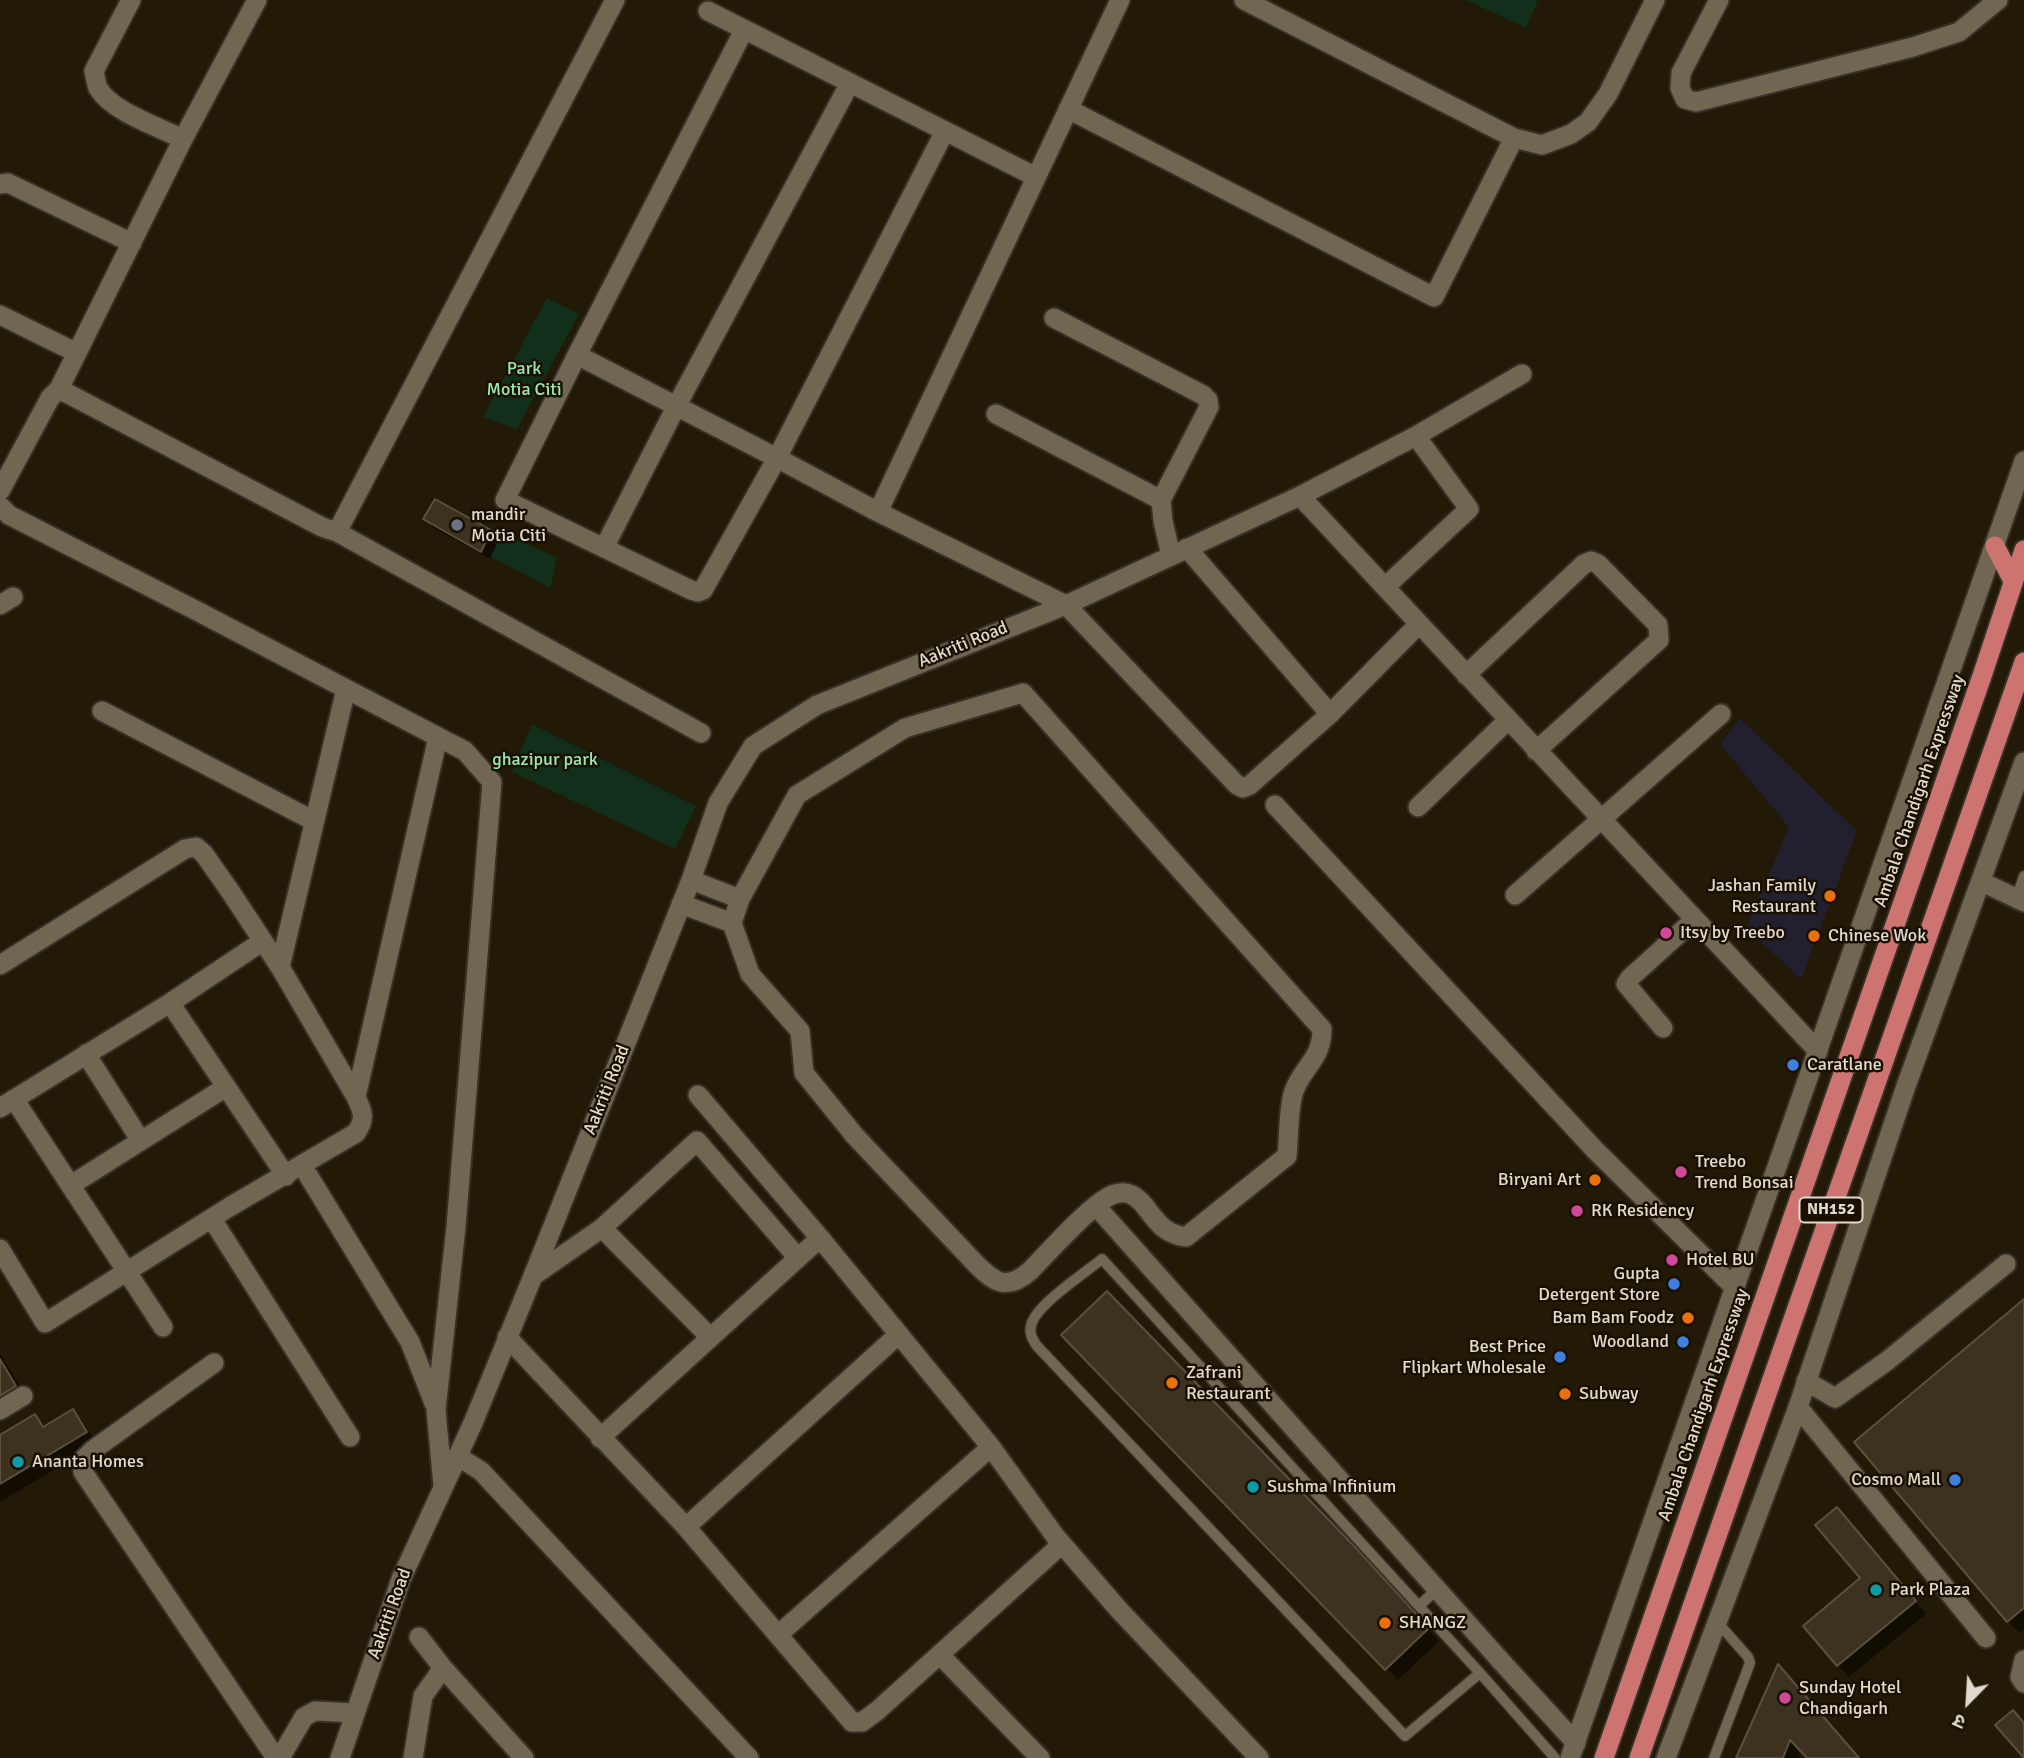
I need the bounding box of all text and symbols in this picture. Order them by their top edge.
park label: Park Motia Citi [486,358,562,400]
place label: mandir Motia Citi [471,504,546,546]
marker: mandir Motia Citi [449,517,465,533]
street label: Aakriti Road [915,617,1011,673]
street label: Ambala Chandigarh Expressway [1870,672,1970,910]
park label: ghazipur park [492,749,598,771]
place label: Jashan Family Restaurant [1708,875,1816,917]
marker: Jashan Family Restaurant [1822,888,1838,904]
place label: Itsy by Treebo [1680,922,1785,944]
marker: Itsy by Treebo [1658,925,1674,941]
place label: Chinese Wok [1828,925,1926,947]
marker: Chinese Wok [1806,928,1822,944]
street label: Aakriti Road [579,1042,635,1138]
place label: Caratlane [1807,1054,1882,1076]
marker: Caratlane [1785,1057,1801,1073]
place label: Treebo Trend Bonsai [1695,1151,1794,1194]
marker: Treebo Trend Bonsai [1673,1164,1689,1180]
place label: Biryani Art [1498,1169,1581,1191]
marker: Biryani Art [1587,1172,1603,1188]
road number: NH152 [1800,1198,1862,1222]
place label: RK Residency [1591,1200,1694,1222]
marker: RK Residency [1569,1203,1585,1219]
place label: Hotel BU [1686,1249,1755,1271]
marker: Hotel BU [1664,1252,1680,1268]
place label: Gupta Detergent Store [1538,1263,1660,1306]
marker: Gupta Detergent Store [1666,1276,1682,1292]
street label: Ambala Chandigarh Expressway [1654,1286,1754,1524]
place label: Bam Bam Foodz [1552,1307,1674,1329]
marker: Bam Bam Foodz [1680,1310,1696,1326]
place label: Woodland [1592,1331,1669,1353]
marker: Woodland [1675,1334,1691,1350]
place label: Best Price Flipkart Wholesale [1402,1336,1546,1378]
marker: Best Price Flipkart Wholesale [1552,1349,1568,1365]
place label: Zafrani Restaurant [1186,1362,1270,1404]
marker: Zafrani Restaurant [1164,1375,1180,1391]
place label: Subway [1579,1383,1638,1405]
marker: Subway [1557,1386,1573,1402]
place label: Ananta Homes [32,1451,144,1473]
marker: Ananta Homes [10,1454,26,1470]
place label: Cosmo Mall [1851,1469,1941,1491]
marker: Cosmo Mall [1947,1472,1963,1488]
place label: Sushma Infinium [1267,1476,1396,1498]
marker: Sushma Infinium [1245,1479,1261,1495]
street label: Aakriti Road [364,1566,416,1662]
place label: Park Plaza [1890,1579,1970,1601]
marker: Park Plaza [1868,1582,1884,1598]
place label: SHANGZ [1399,1612,1466,1634]
marker: SHANGZ [1377,1615,1393,1631]
north arrow [1933,1667,2003,1737]
place label: Sunday Hotel Chandigarh [1799,1677,1901,1720]
marker: Sunday Hotel Chandigarh [1777,1690,1793,1706]
text: उ [1949,1708,1969,1734]

